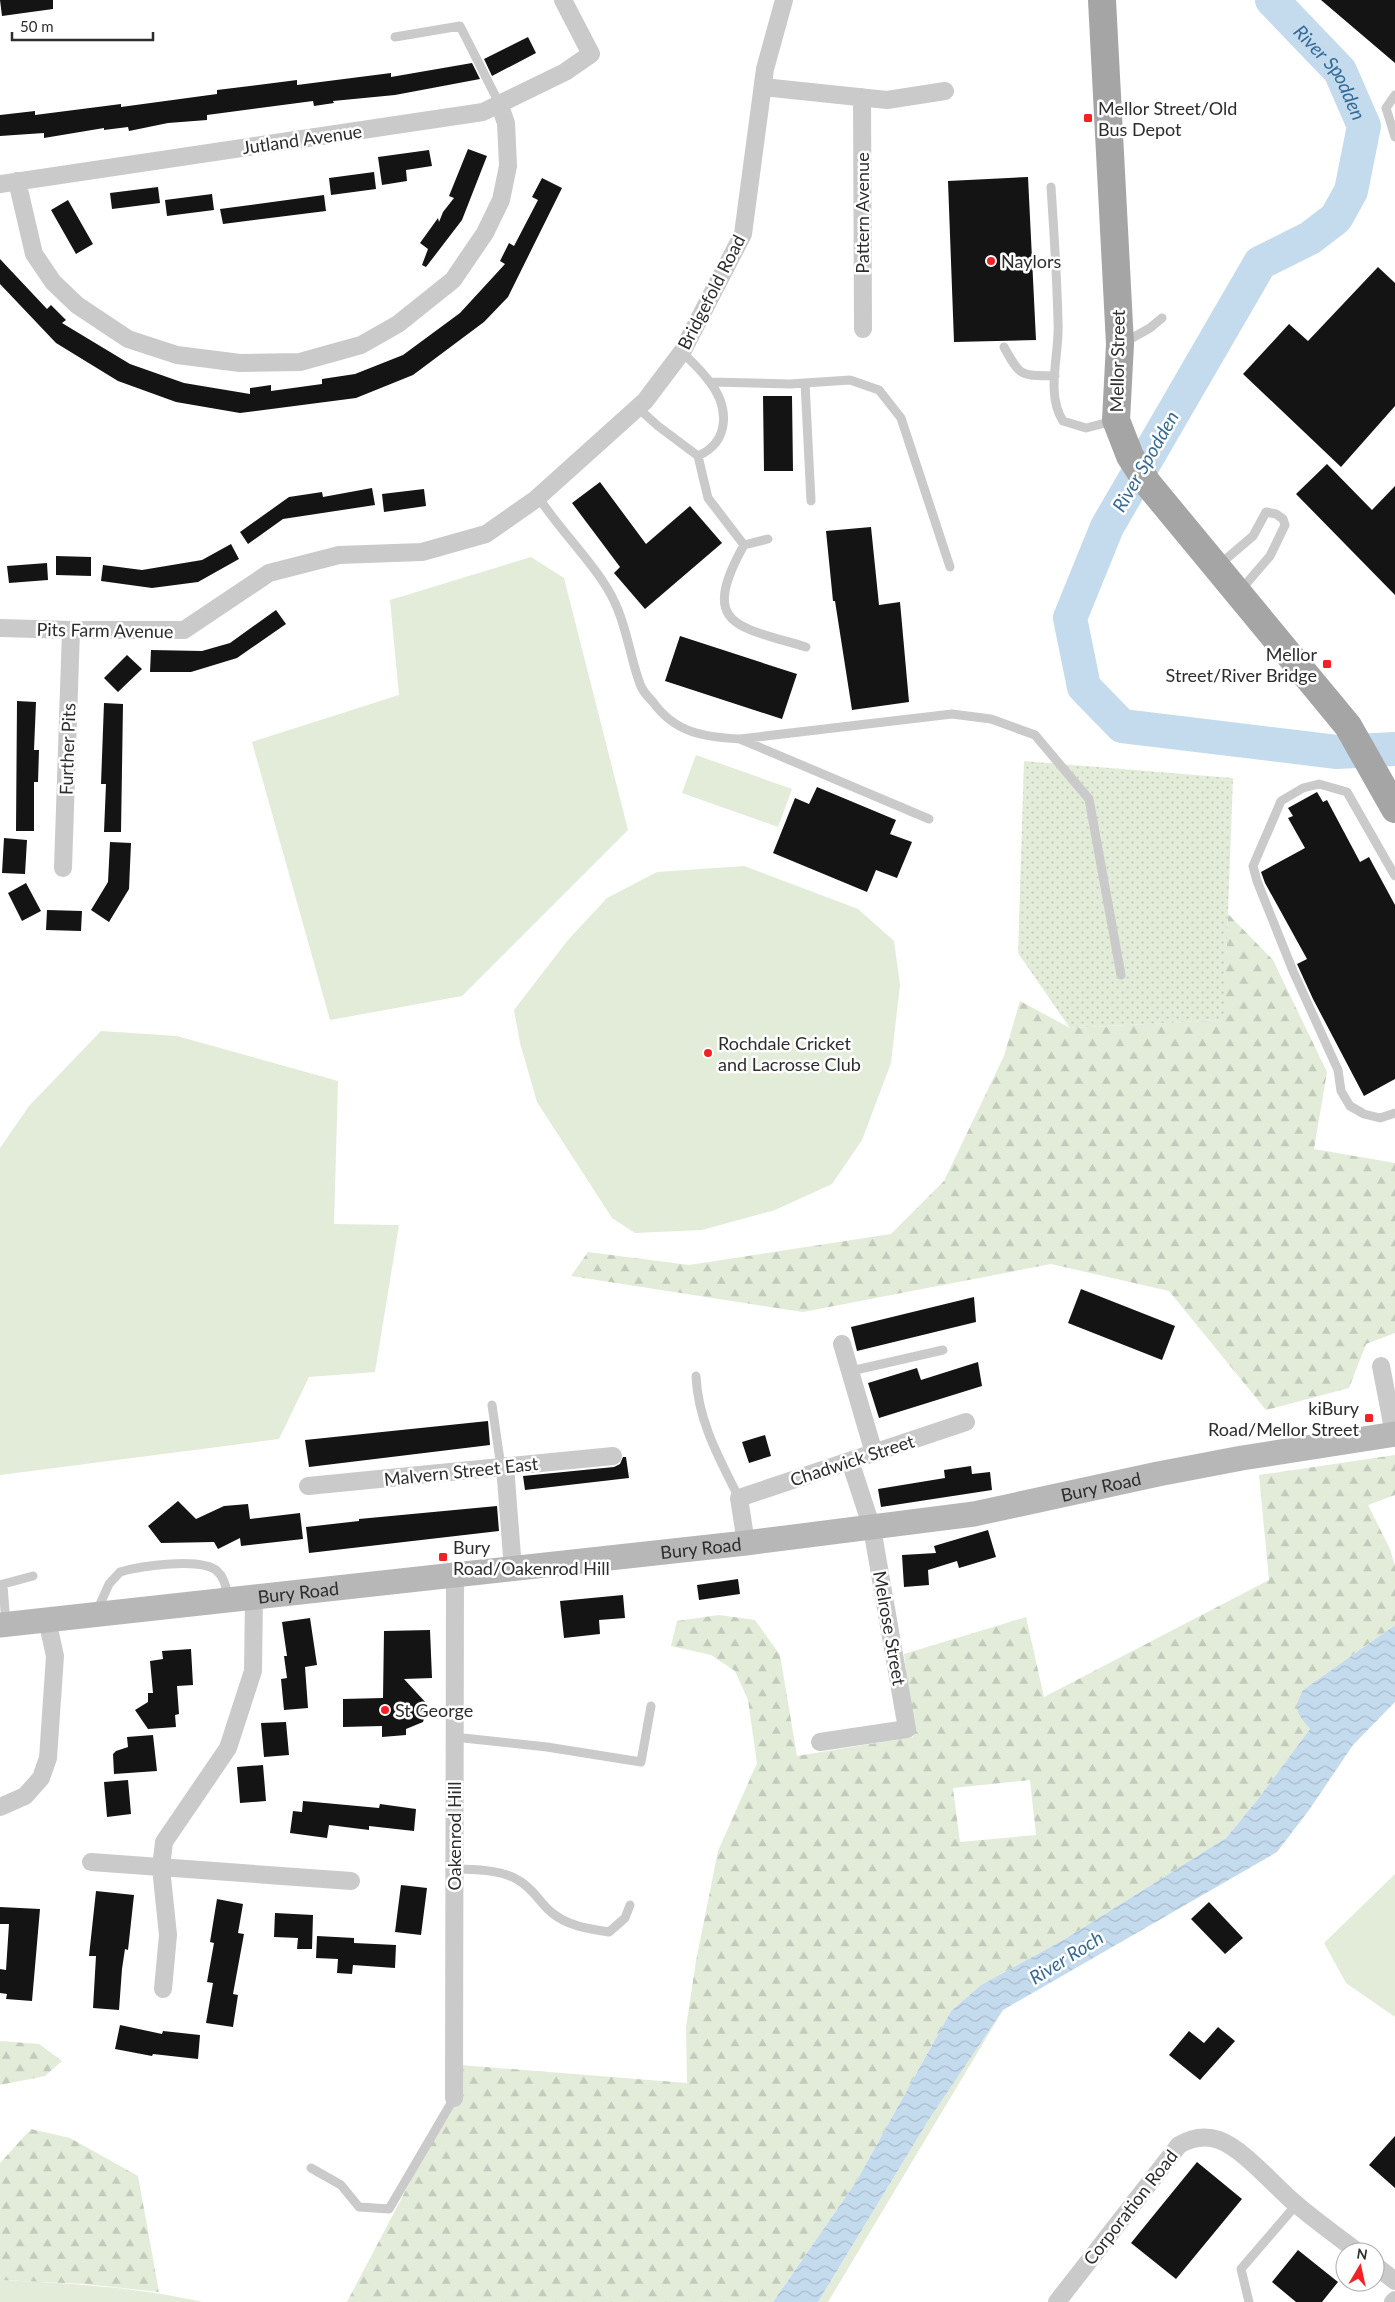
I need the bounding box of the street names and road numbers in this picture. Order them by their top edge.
street label: Jutland Avenue [241,120,363,158]
street label: Pattern Avenue [851,152,873,274]
street label: Bridgefold Road [673,231,749,353]
street label: Mellor Street [1105,309,1129,413]
street label: Pits Farm Avenue [36,618,174,642]
street label: Further Pits [54,702,80,795]
street label: Chadwick Street [787,1429,917,1490]
street label: Malvern Street East [383,1452,540,1490]
street label: Bury Road [1059,1467,1143,1506]
street label: Bury Road [659,1533,742,1563]
street label: Melrose Street [869,1569,911,1687]
street label: Bury Road [257,1577,340,1608]
street label: Oakenrod Hill [443,1782,465,1890]
street label: Corporation Road [1078,2145,1182,2269]

